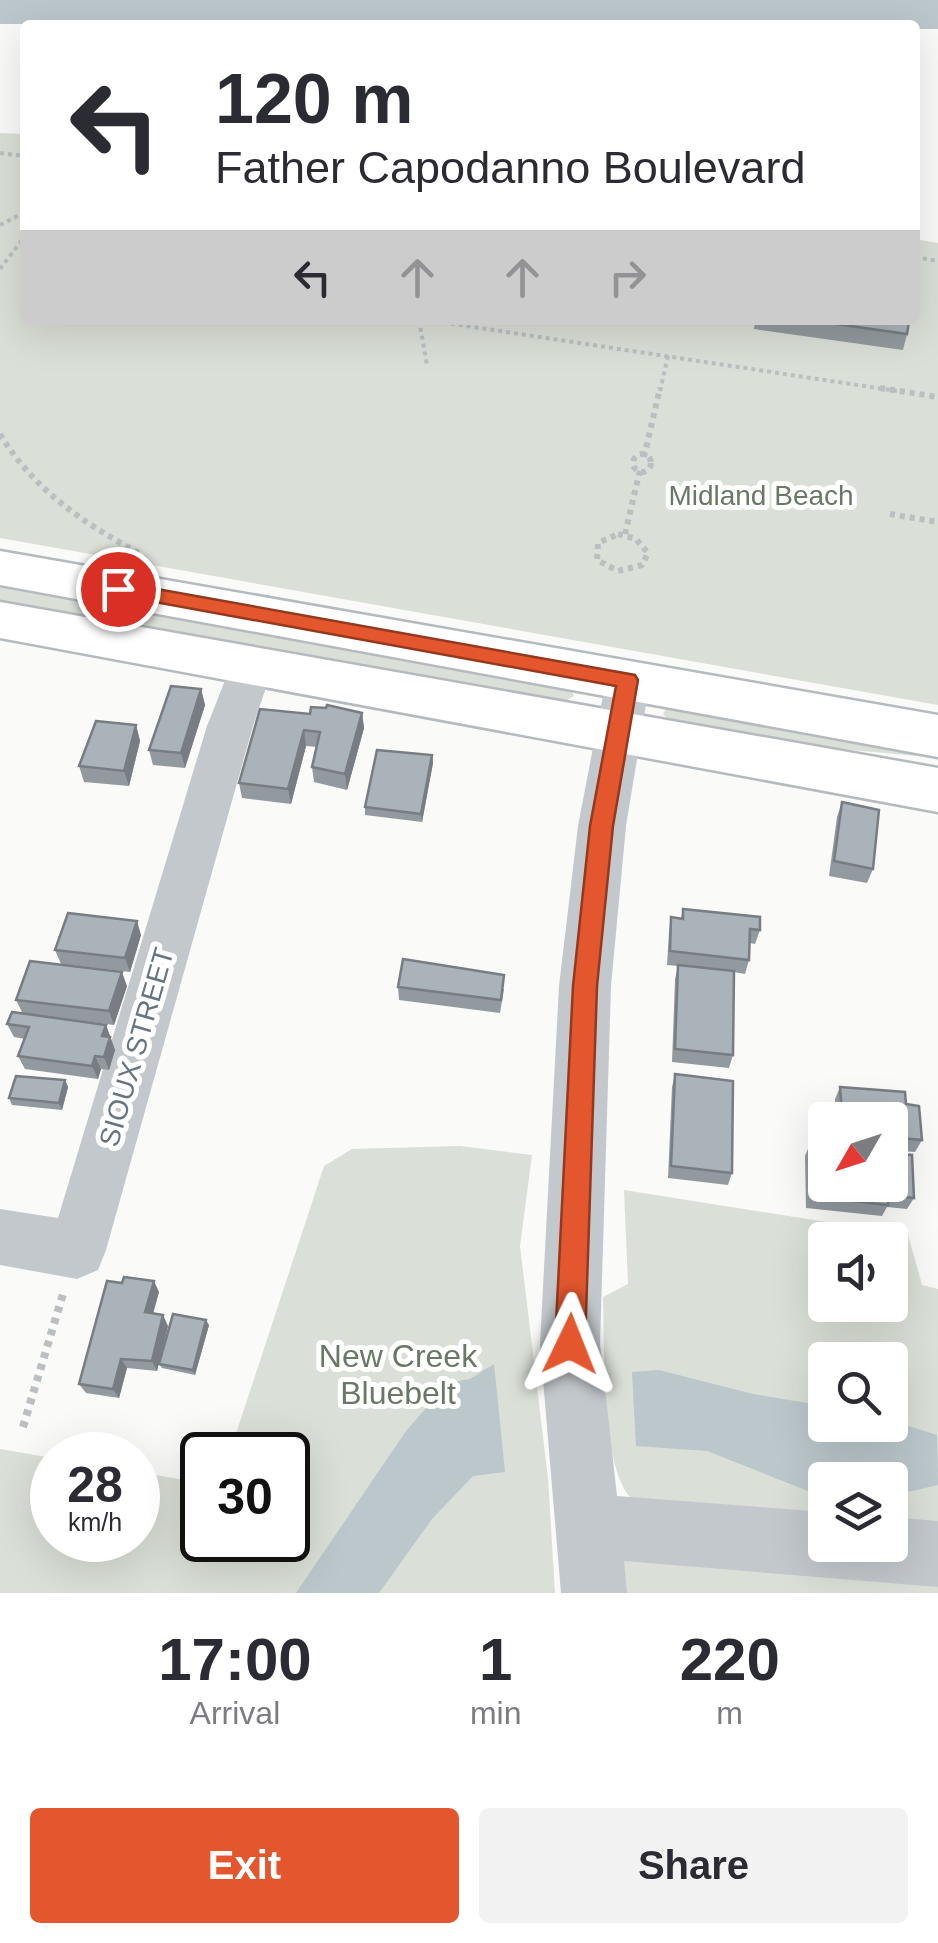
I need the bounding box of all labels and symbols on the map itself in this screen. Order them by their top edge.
park label: Midland Beach [668,480,854,511]
pin [76,547,161,632]
street label: SIOUX STREET [93,944,180,1150]
north arrow [808,1102,908,1202]
position arrow [518,1292,622,1396]
park label: New Creek Bluebelt [319,1338,478,1411]
speed limit sign: 30 [180,1432,310,1562]

